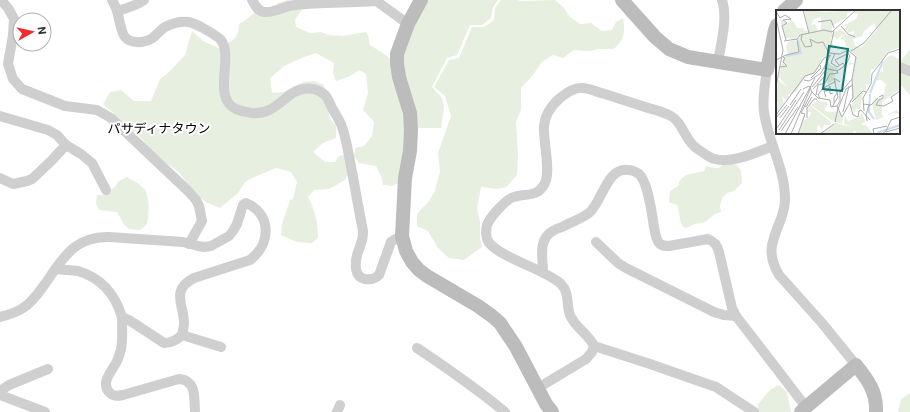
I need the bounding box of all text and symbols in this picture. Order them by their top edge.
inset map [776,10,900,134]
north arrow [12,12,52,52]
text: N [34,26,48,36]
district label: パサディナタウン [107,121,211,136]

